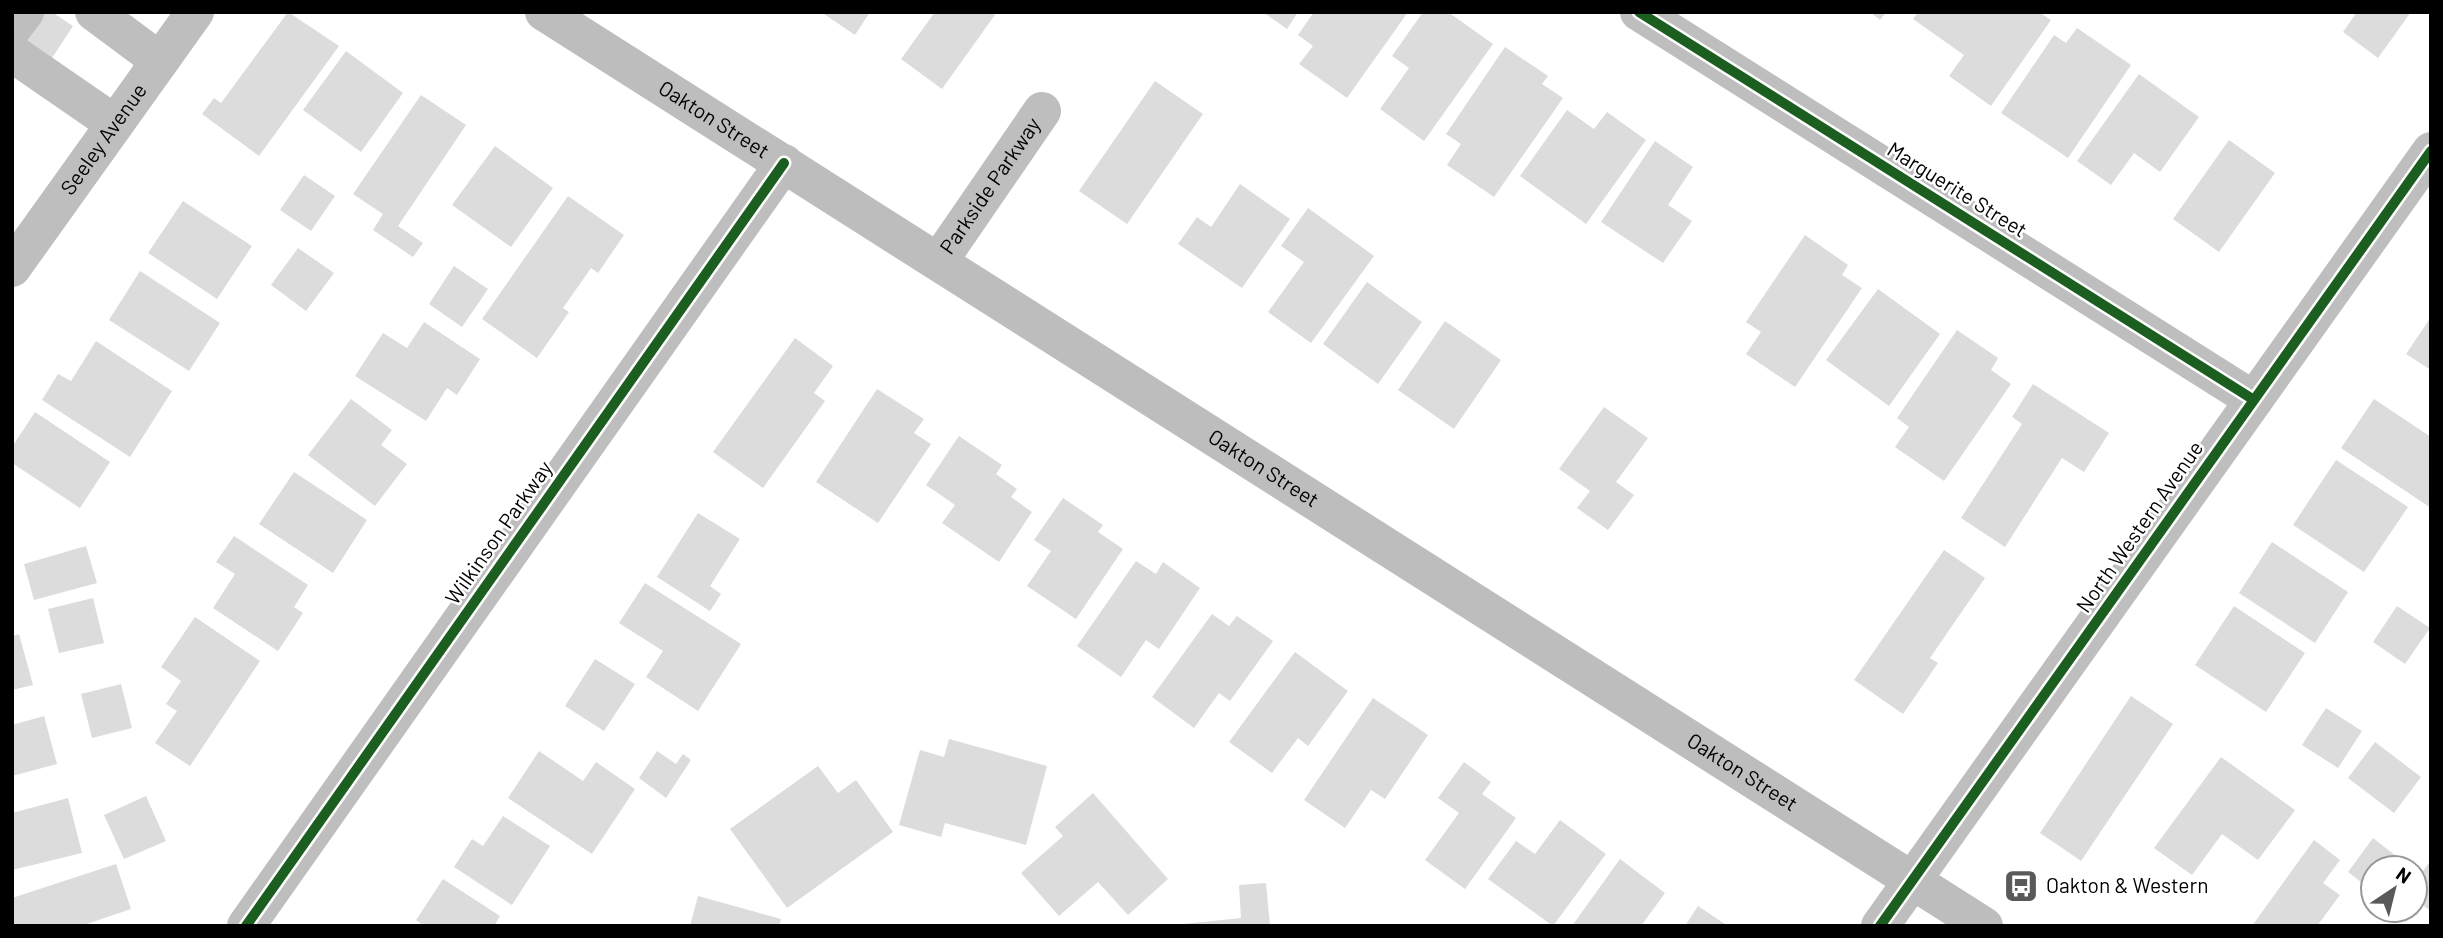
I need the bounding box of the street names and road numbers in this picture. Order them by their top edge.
street label: Oakton Street [655,74,774,163]
street label: Seeley Avenue [54,78,151,199]
street label: Parkside Parkway [934,112,1045,258]
street label: Marguerite Street [1883,136,2032,242]
street label: Oakton Street [1204,423,1324,512]
street label: North Western Avenue [2070,436,2207,617]
street label: Wilkinson Parkway [439,455,557,609]
street label: Oakton Street [1683,727,1803,815]

